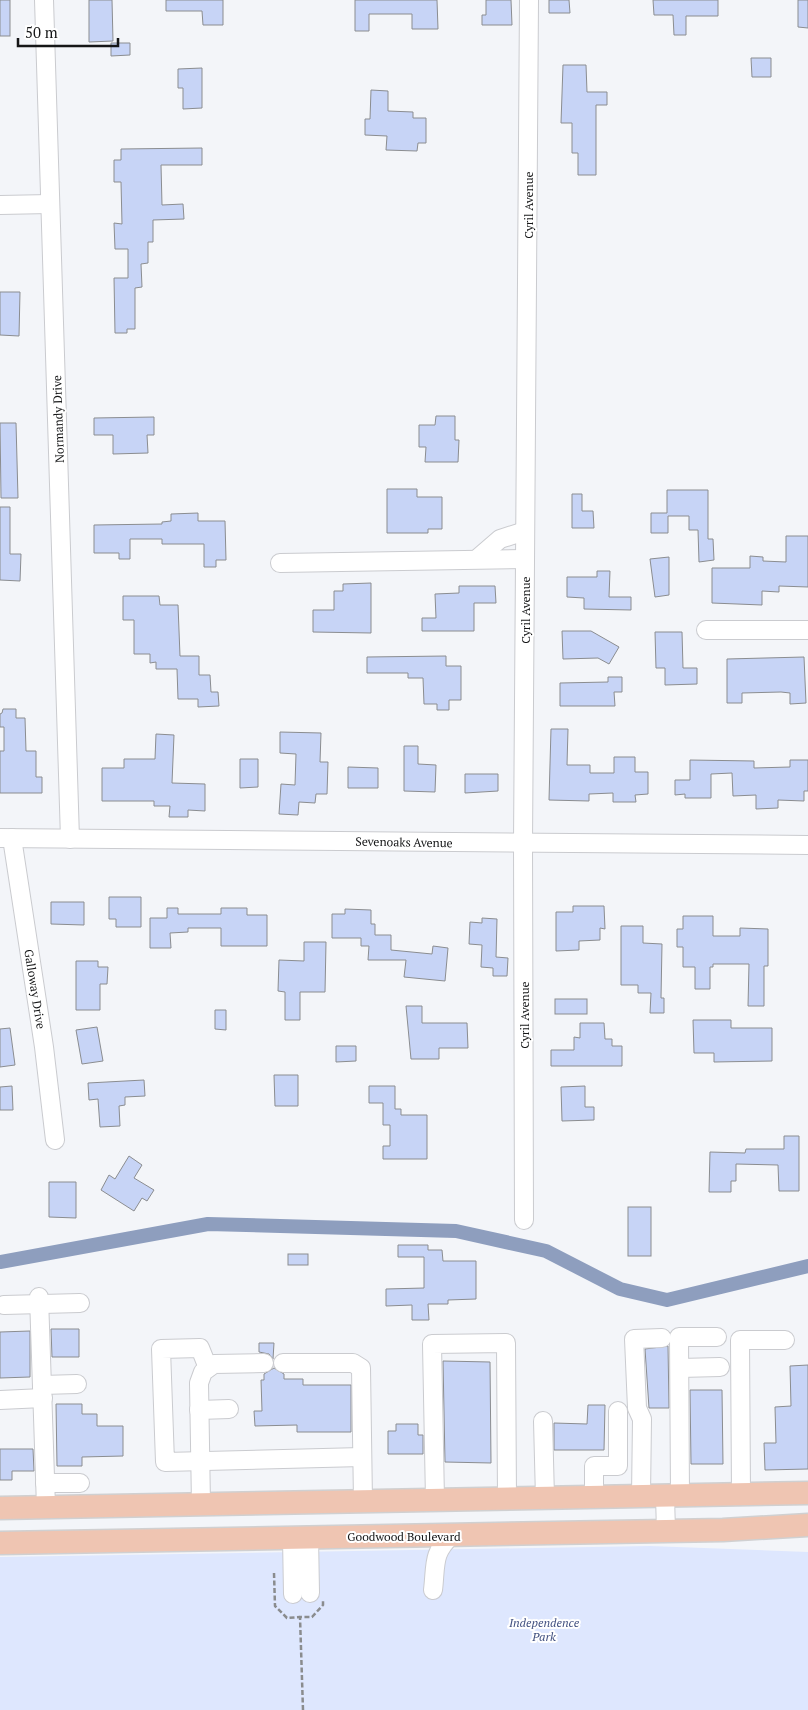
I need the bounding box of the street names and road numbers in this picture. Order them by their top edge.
street label: Cyril Avenue [521,171,536,239]
street label: Normandy Drive [49,375,67,463]
street label: Cyril Avenue [518,576,533,644]
street label: Sevenoaks Avenue [355,834,453,850]
street label: Galloway Drive [21,948,49,1030]
street label: Cyril Avenue [517,981,532,1049]
street label: Goodwood Boulevard [347,1529,461,1544]

